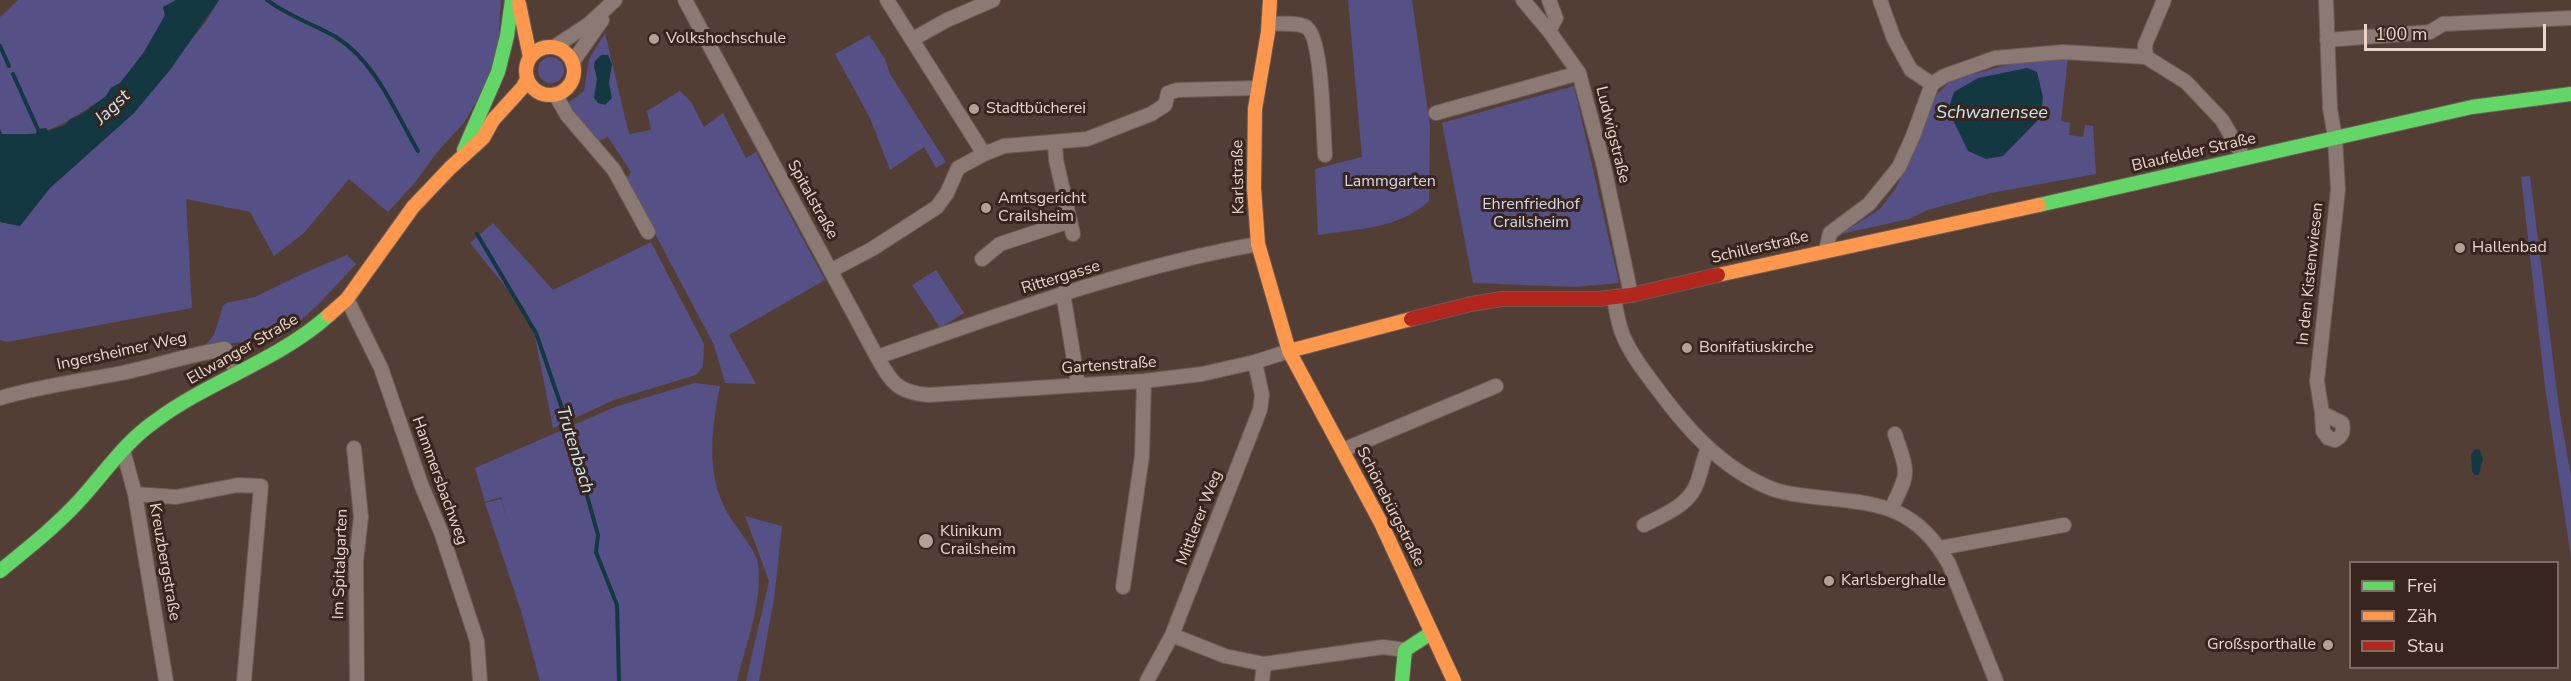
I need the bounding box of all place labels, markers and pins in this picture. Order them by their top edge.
place label: Volkshochschule [666,29,786,49]
marker: Volkshochschule [647,32,661,46]
place label: Stadtbücherei [986,99,1086,119]
marker: Stadtbücherei [967,102,981,116]
place label: Amtsgericht Crailsheim [998,189,1086,227]
marker: Amtsgericht Crailsheim [979,201,993,215]
place label: Hallenbad [2472,238,2547,258]
marker: Hallenbad [2453,241,2467,255]
place label: Bonifatiuskirche [1699,338,1814,358]
marker: Bonifatiuskirche [1680,341,1694,355]
place label: Klinikum Crailsheim [940,522,1016,560]
marker: Klinikum Crailsheim [917,532,935,550]
place label: Karlsberghalle [1841,571,1946,591]
marker: Karlsberghalle [1822,574,1836,588]
place label: Großsporthalle [2207,635,2316,655]
marker: Großsporthalle [2321,638,2335,652]

